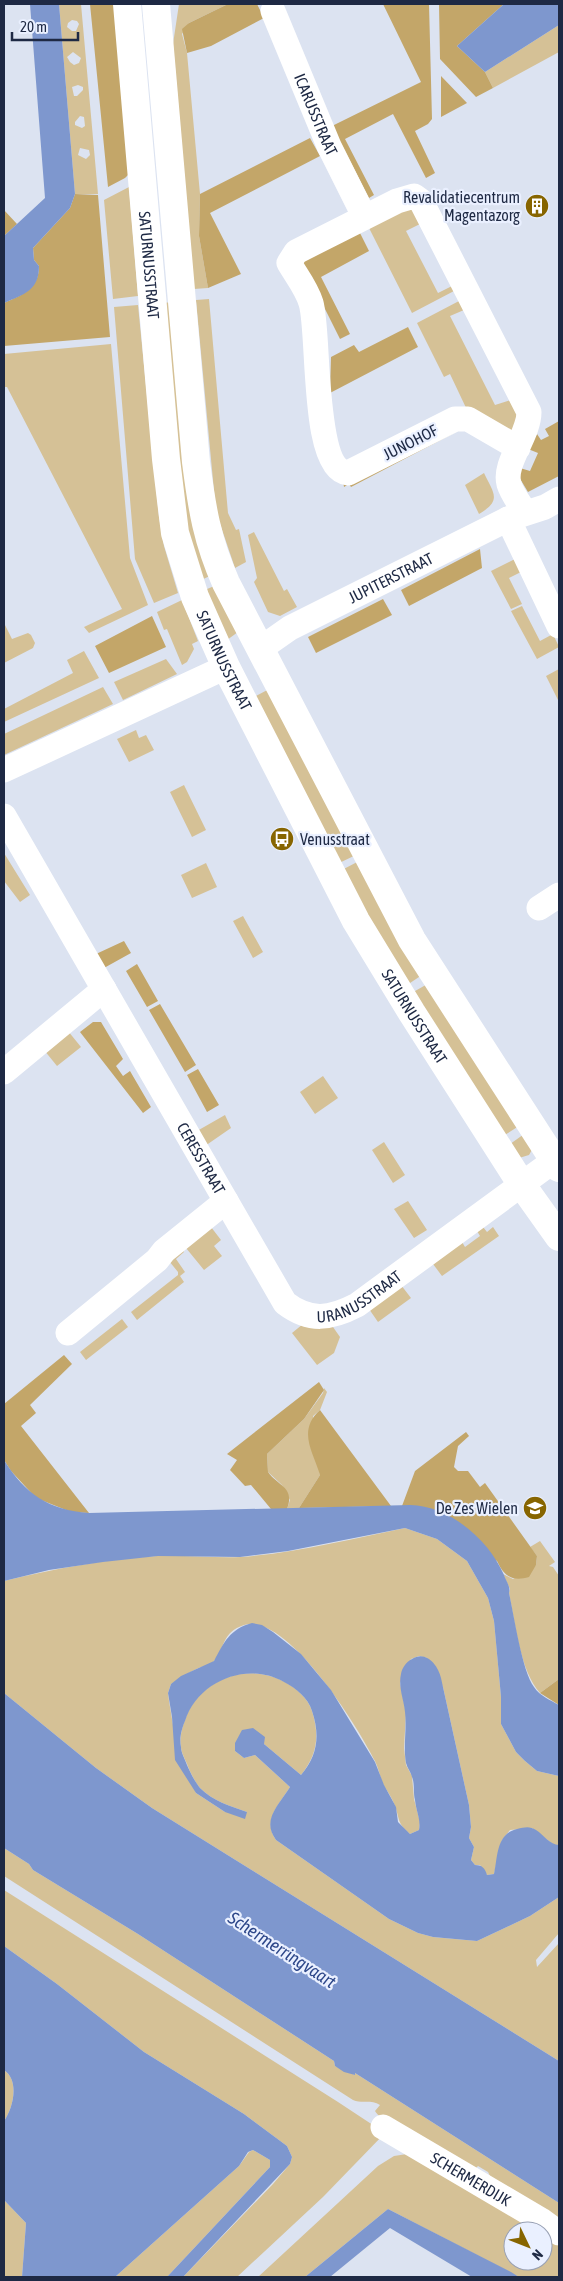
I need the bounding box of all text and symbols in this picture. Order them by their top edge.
scale bar [12,10,79,42]
text: 20 m [20,18,47,35]
street label: ICARUSSTRAAT [291,71,341,158]
place label: Revalidatiecentrum Magentazorg [403,188,520,225]
building icon: Revalidatiecentrum Magentazorg [524,193,550,219]
street label: SATURNUSSTRAAT [136,211,163,320]
street label: JUNOHOF [380,420,441,463]
street label: JUPITERSTRAAT [345,549,436,606]
street label: SATURNUSSTRAAT [193,608,255,713]
bus stop icon: Venusstraat [269,826,295,852]
place label: Venusstraat [300,830,370,848]
street label: SATURNUSSTRAAT [378,966,451,1067]
street label: CERESSTRAAT [174,1119,229,1197]
street label: URANUSSTRAAT [316,1267,405,1326]
school or university icon: De Zes Wielen [522,1495,548,1521]
place label: De Zes Wielen [436,1499,518,1517]
water label: Schermerringvaart [224,1907,341,1993]
street label: SCHERMERDIJK [428,2148,514,2209]
north arrow [503,2221,553,2271]
text: N [529,2246,546,2263]

